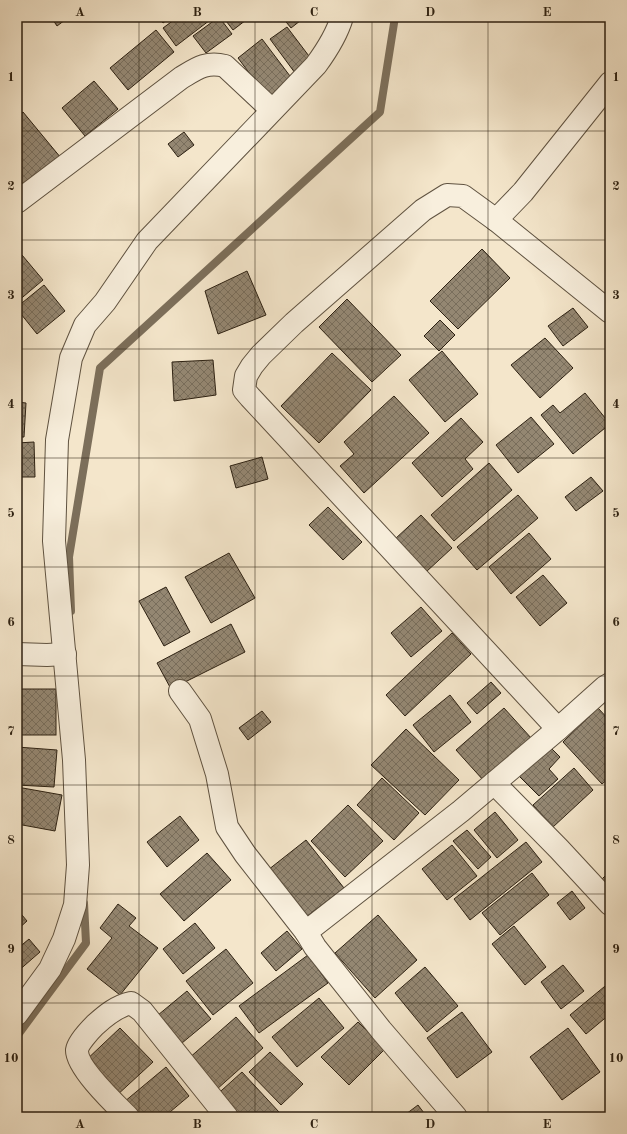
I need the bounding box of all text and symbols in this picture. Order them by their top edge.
text: A [75,6,85,19]
text: B [192,6,202,19]
text: C [310,6,318,19]
text: D [425,6,435,19]
text: E [543,6,552,19]
text: 1 [7,71,15,84]
text: 1 [612,71,620,84]
text: 2 [7,180,15,193]
text: 2 [612,180,620,193]
text: 3 [7,289,15,302]
text: 3 [612,289,620,302]
text: 4 [7,398,15,411]
text: 4 [612,398,620,411]
text: 5 [7,507,15,520]
text: 5 [612,507,620,520]
text: 6 [7,616,15,629]
text: 6 [612,616,620,629]
text: 7 [7,725,15,738]
text: 7 [612,725,620,738]
text: 8 [7,834,15,847]
text: 8 [612,834,620,847]
text: 9 [7,943,15,956]
text: 9 [612,943,620,956]
text: 10 [3,1052,19,1065]
text: 10 [608,1052,624,1065]
text: A [75,1118,85,1131]
text: B [192,1118,202,1131]
text: C [310,1118,318,1131]
text: D [425,1118,435,1131]
text: E [543,1118,552,1131]

